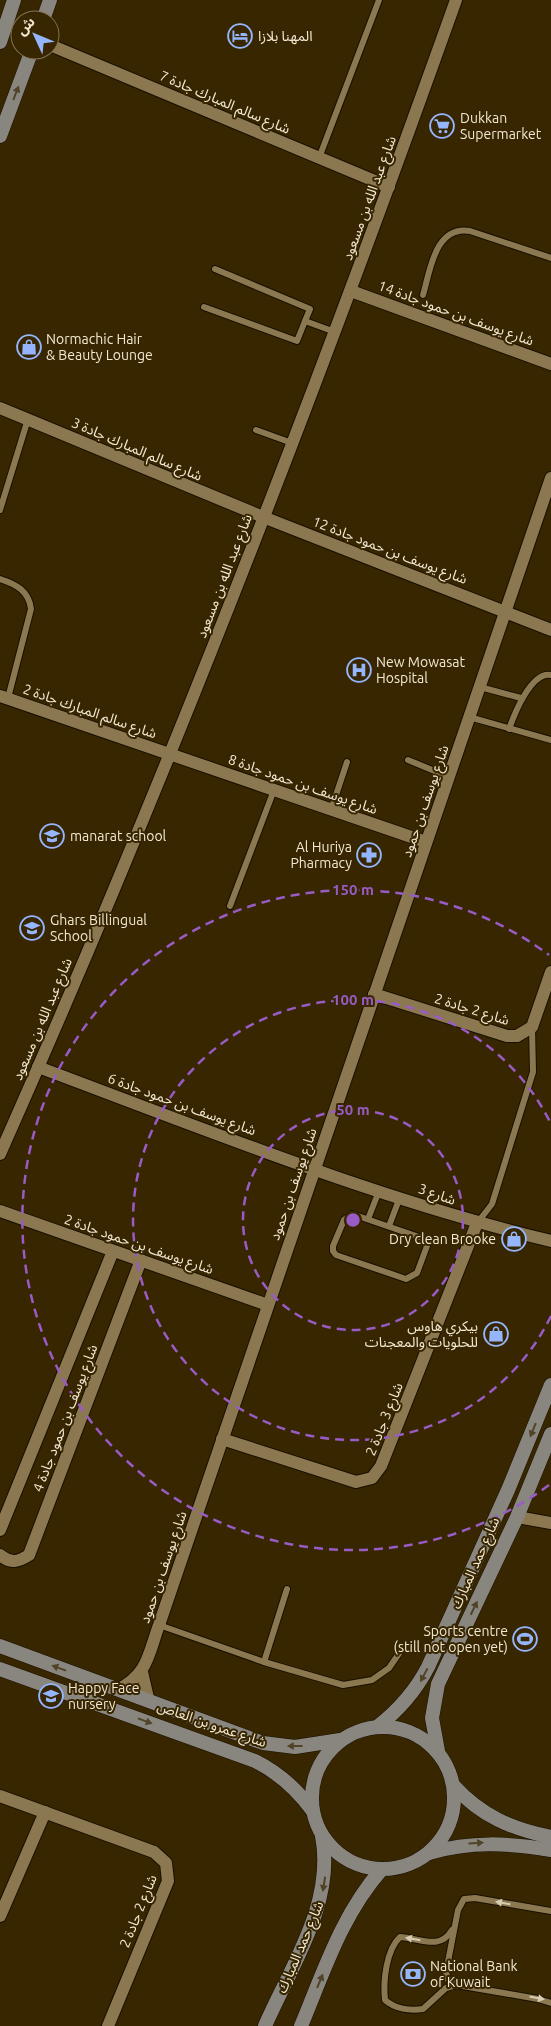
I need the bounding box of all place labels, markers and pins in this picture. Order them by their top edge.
hotel icon: المهنا بلازا [227,23,253,49]
place label: المهنا بلازا [258,28,313,45]
place label: Dukkan Supermarket [460,110,542,142]
supermarket icon: Dukkan Supermarket [429,113,455,139]
place label: Normachic Hair & Beauty Lounge [46,331,153,363]
shop icon: Normachic Hair & Beauty Lounge [16,334,42,360]
place label: New Mowasat Hospital [376,654,465,686]
hospital icon: New Mowasat Hospital [346,657,372,683]
school or university icon: manarat school [39,823,65,849]
place label: manarat school [70,828,167,844]
place label: Al Huriya Pharmacy [290,839,352,871]
pharmacy icon: Al Huriya Pharmacy [356,842,382,868]
place label: Ghars Billingual School [50,912,147,944]
school or university icon: Ghars Billingual School [19,915,45,941]
centre of rings [344,1211,362,1229]
shop icon: Dry clean Brooke [501,1226,527,1252]
place label: Dry clean Brooke [389,1231,496,1247]
place label: بيكري هاوس للحلويات والمعجنات [365,1318,478,1351]
shop icon: بيكري هاوس للحلويات والمعجنات [483,1321,509,1347]
place label: Sports centre (still not open yet) [394,1623,508,1655]
sports icon: Sports centre (still not open yet) [512,1626,538,1652]
place label: Happy Face nursery [68,1680,139,1712]
school or university icon: Happy Face nursery [38,1683,64,1709]
place label: National Bank of Kuwait [430,1958,518,1990]
bank icon: National Bank of Kuwait [400,1961,426,1987]

